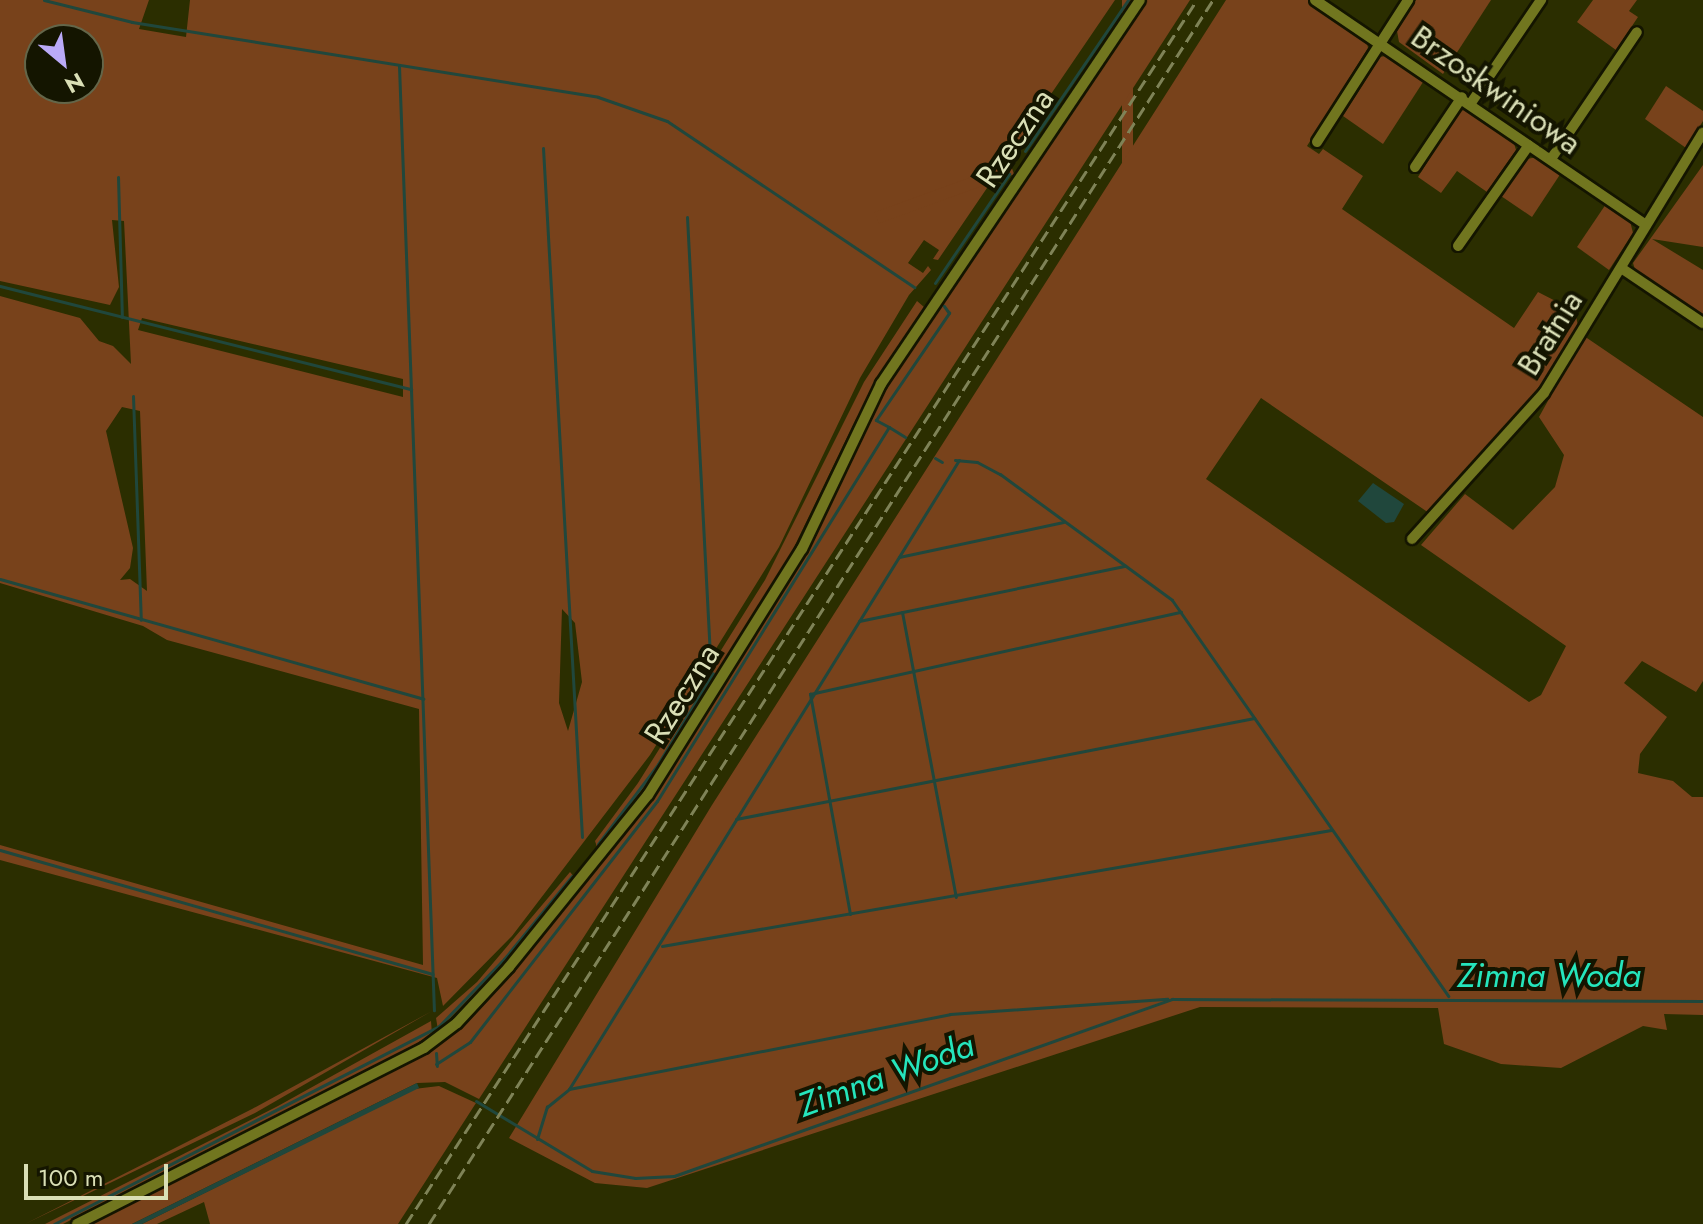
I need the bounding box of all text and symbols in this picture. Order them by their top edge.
street label: Brzoskwiniowa [1404,17,1588,163]
north arrow [24,24,104,104]
text: N [59,65,90,101]
street label: Rzeczna [968,81,1062,195]
street label: Bratnia [1509,284,1591,382]
street label: Rzeczna [636,637,728,751]
water label: Zimna Woda [1457,956,1641,996]
water label: Zimna Woda [792,1024,980,1126]
scale bar [28,1148,172,1198]
text: 100 m [38,1160,104,1195]

